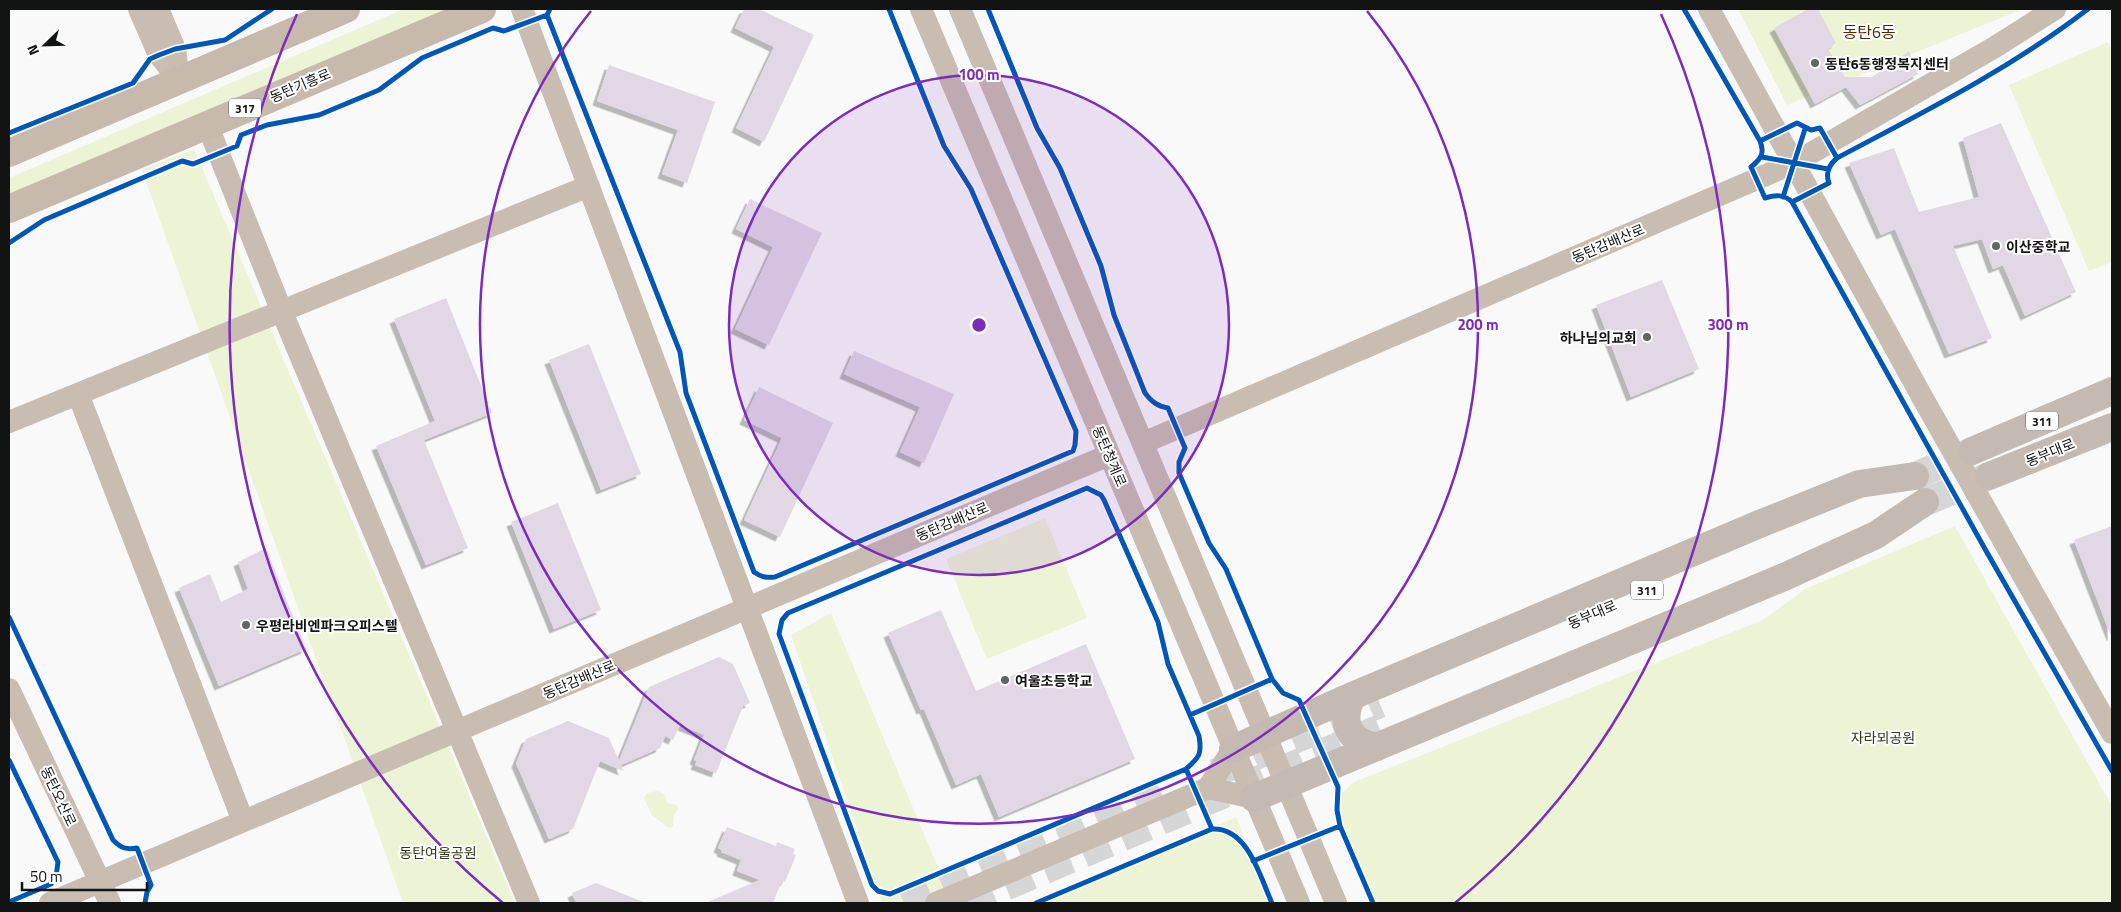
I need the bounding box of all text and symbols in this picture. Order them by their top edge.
north arrow [20,20,70,70]
district label: 동탄6동 [1842,20,1896,44]
text: N [21,42,44,59]
place label: 동탄6동행정복지센터 [1825,53,1949,74]
marker: 동탄6동행정복지센터 [1809,57,1821,69]
street label: 동탄기흥로 [266,63,334,107]
text: 100 m [958,63,1000,86]
road number: 317 [229,99,261,118]
street label: 동탄감배산로 [1568,218,1648,268]
place label: 이산중학교 [2006,236,2071,257]
marker: 이산중학교 [1990,240,2002,252]
text: 200 m [1457,313,1499,336]
text: 300 m [1707,313,1749,336]
centre of rings [970,316,988,334]
place label: 하나님의교회 [1560,327,1637,348]
marker: 하나님의교회 [1641,331,1653,343]
road number: 311 [2026,412,2058,431]
street label: 동탄청계로 [1088,422,1132,490]
street label: 동부대로 [2022,433,2078,471]
street label: 동탄감배산로 [912,496,992,546]
road number: 311 [1631,580,1663,600]
street label: 동부대로 [1564,594,1620,634]
place label: 우평라비엔파크오피스텔 [256,615,398,636]
marker: 우평라비엔파크오피스텔 [240,619,252,631]
street label: 동탄감배산로 [539,654,619,704]
place label: 여울초등학교 [1015,670,1092,691]
marker: 여울초등학교 [999,674,1011,686]
park label: 자라뫼공원 [1851,727,1915,748]
street label: 동탄오산로 [36,762,82,830]
park label: 동탄여울공원 [399,842,477,863]
scale bar [22,860,148,892]
text: 50 m [30,865,63,888]

